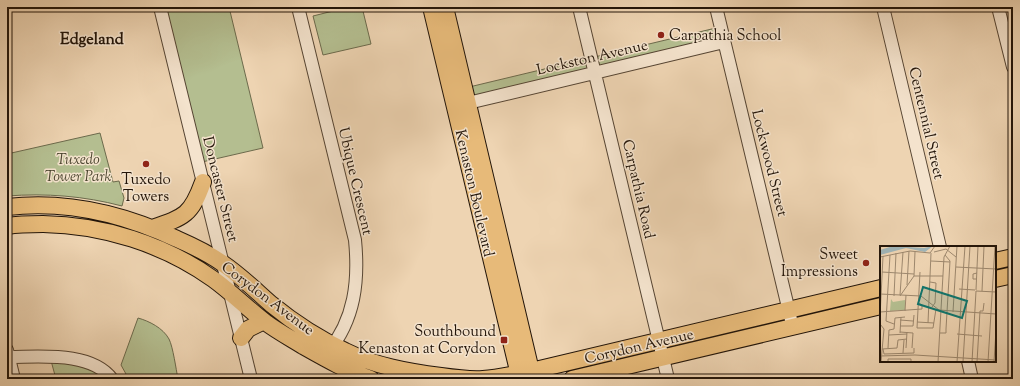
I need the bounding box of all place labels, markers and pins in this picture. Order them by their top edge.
place label: Carpathia School [669,26,781,47]
marker: Carpathia School [656,30,666,40]
marker: Tuxedo Towers [141,159,151,169]
place label: Tuxedo Towers [121,170,171,208]
place label: Sweet Impressions [781,245,858,283]
marker: Sweet Impressions [861,258,871,268]
place label: Southbound Kenaston at Corydon [359,322,497,360]
marker: Southbound Kenaston at Corydon [499,335,509,345]

